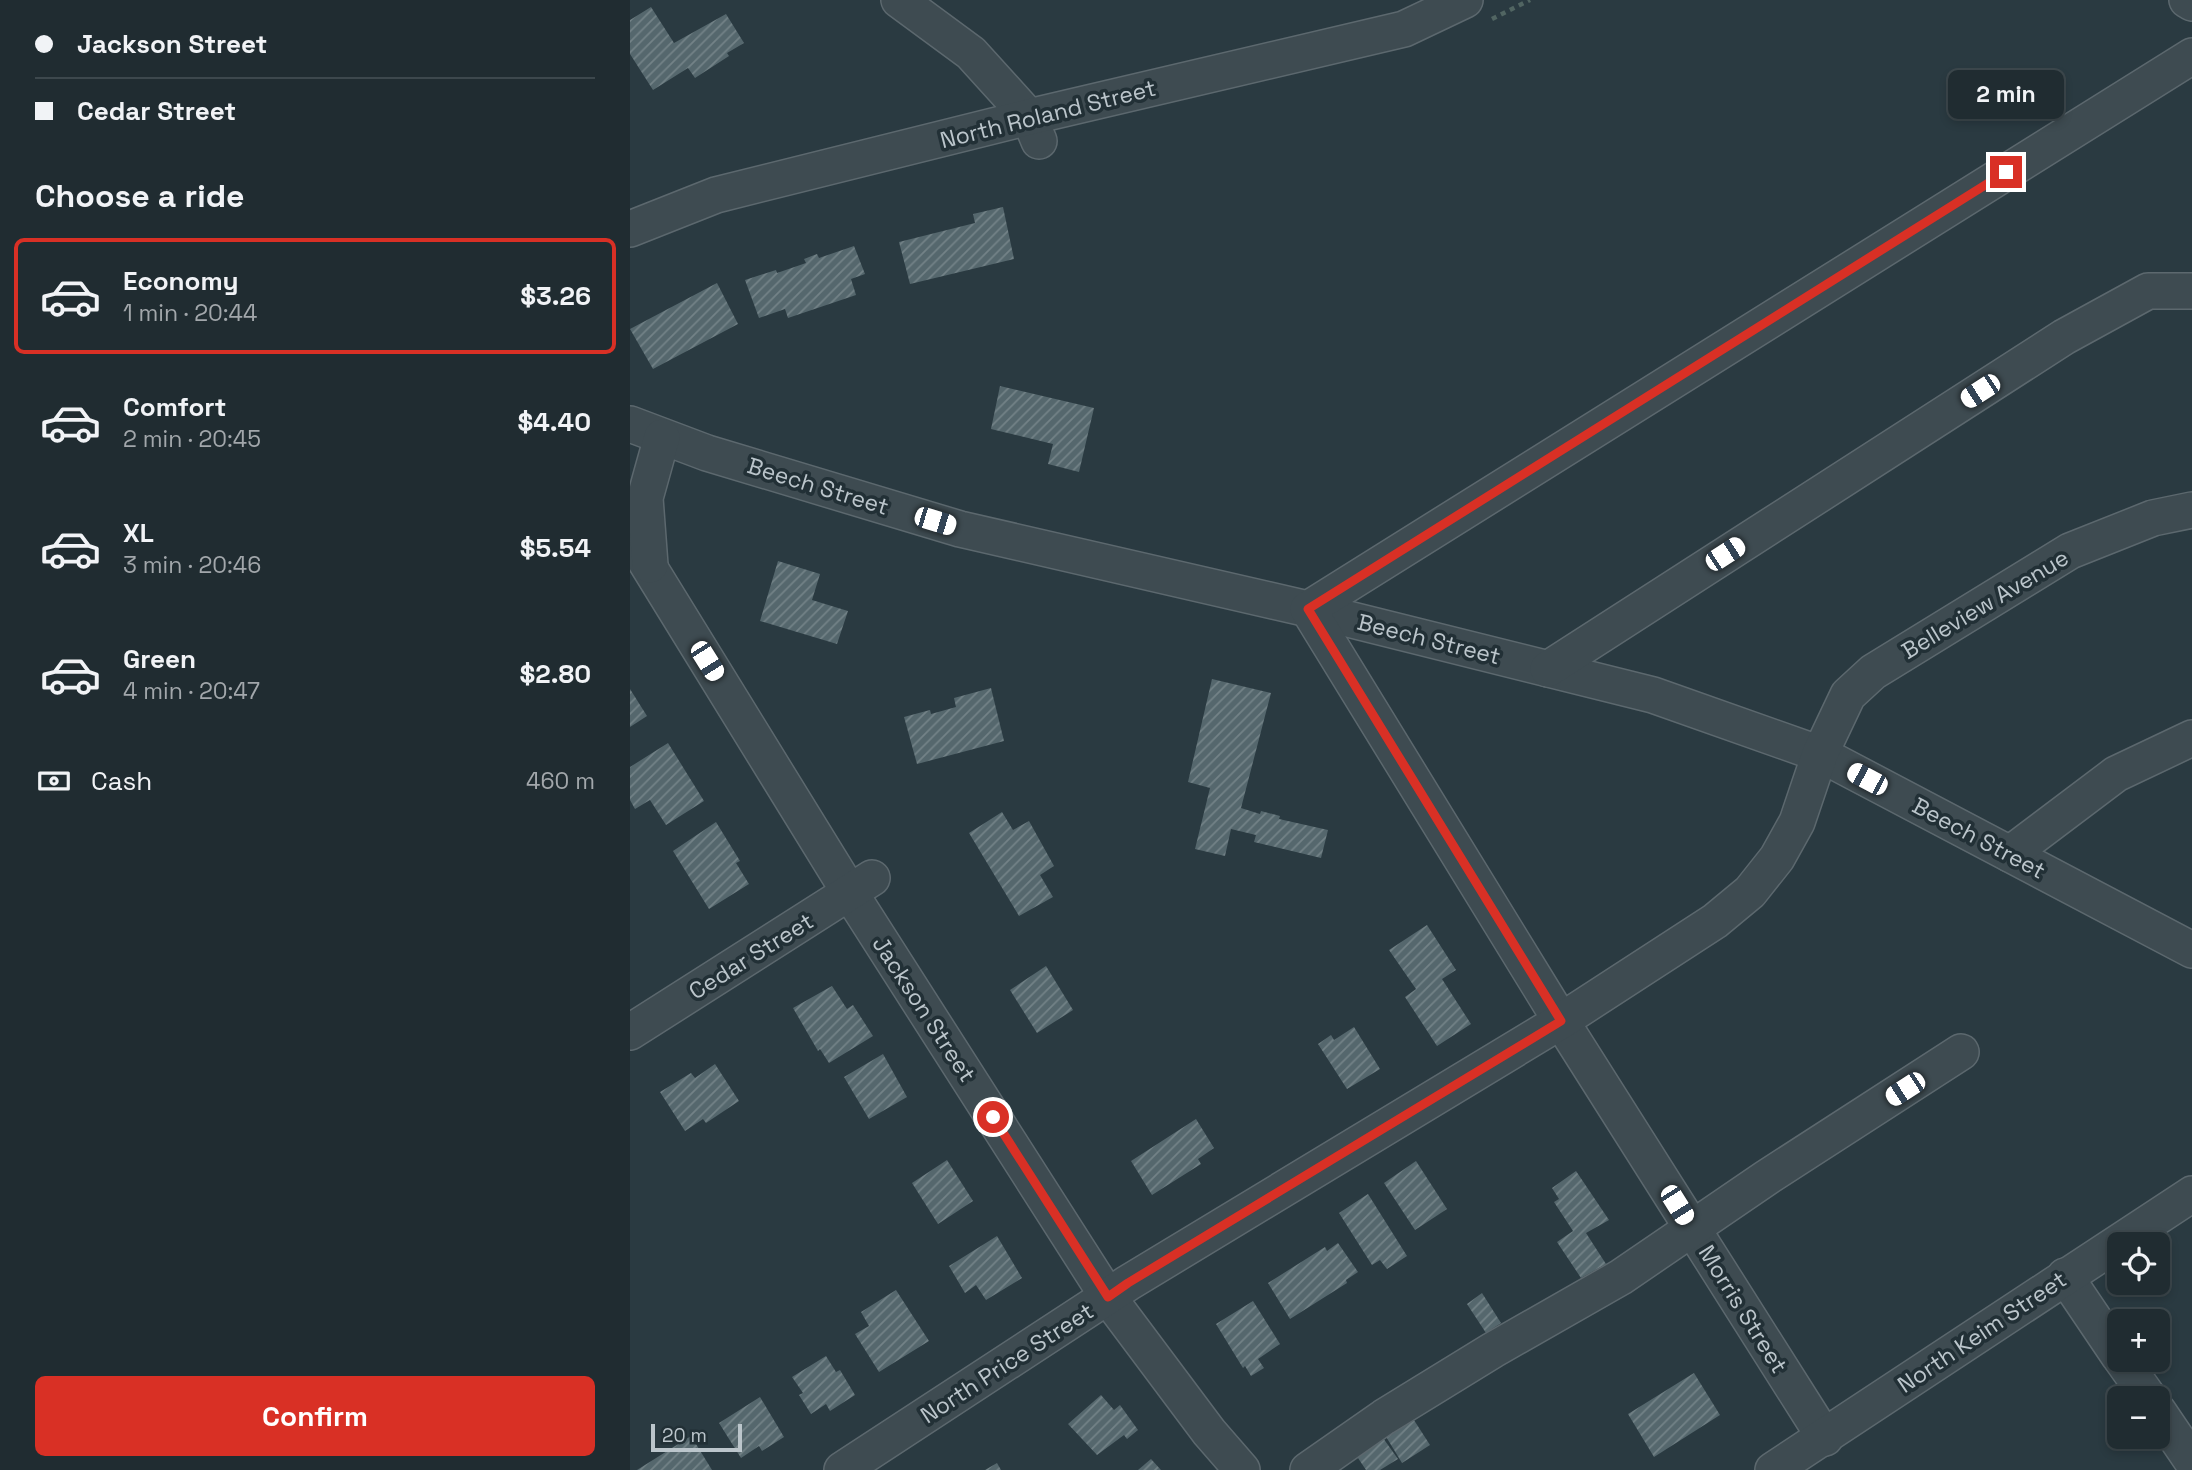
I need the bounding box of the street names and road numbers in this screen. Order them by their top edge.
street label: North Roland Street [937,73,1159,155]
street label: Beech Street [744,450,892,522]
street label: Belleview Avenue [1896,542,2074,666]
street label: Beech Street [1354,607,1504,671]
street label: Beech Street [1907,790,2051,886]
street label: Cedar Street [683,906,819,1006]
street label: Jackson Street [866,930,982,1088]
street label: Morris Street [1692,1239,1794,1379]
street label: North Keim Street [1892,1264,2072,1400]
street label: North Price Street [915,1296,1099,1430]

